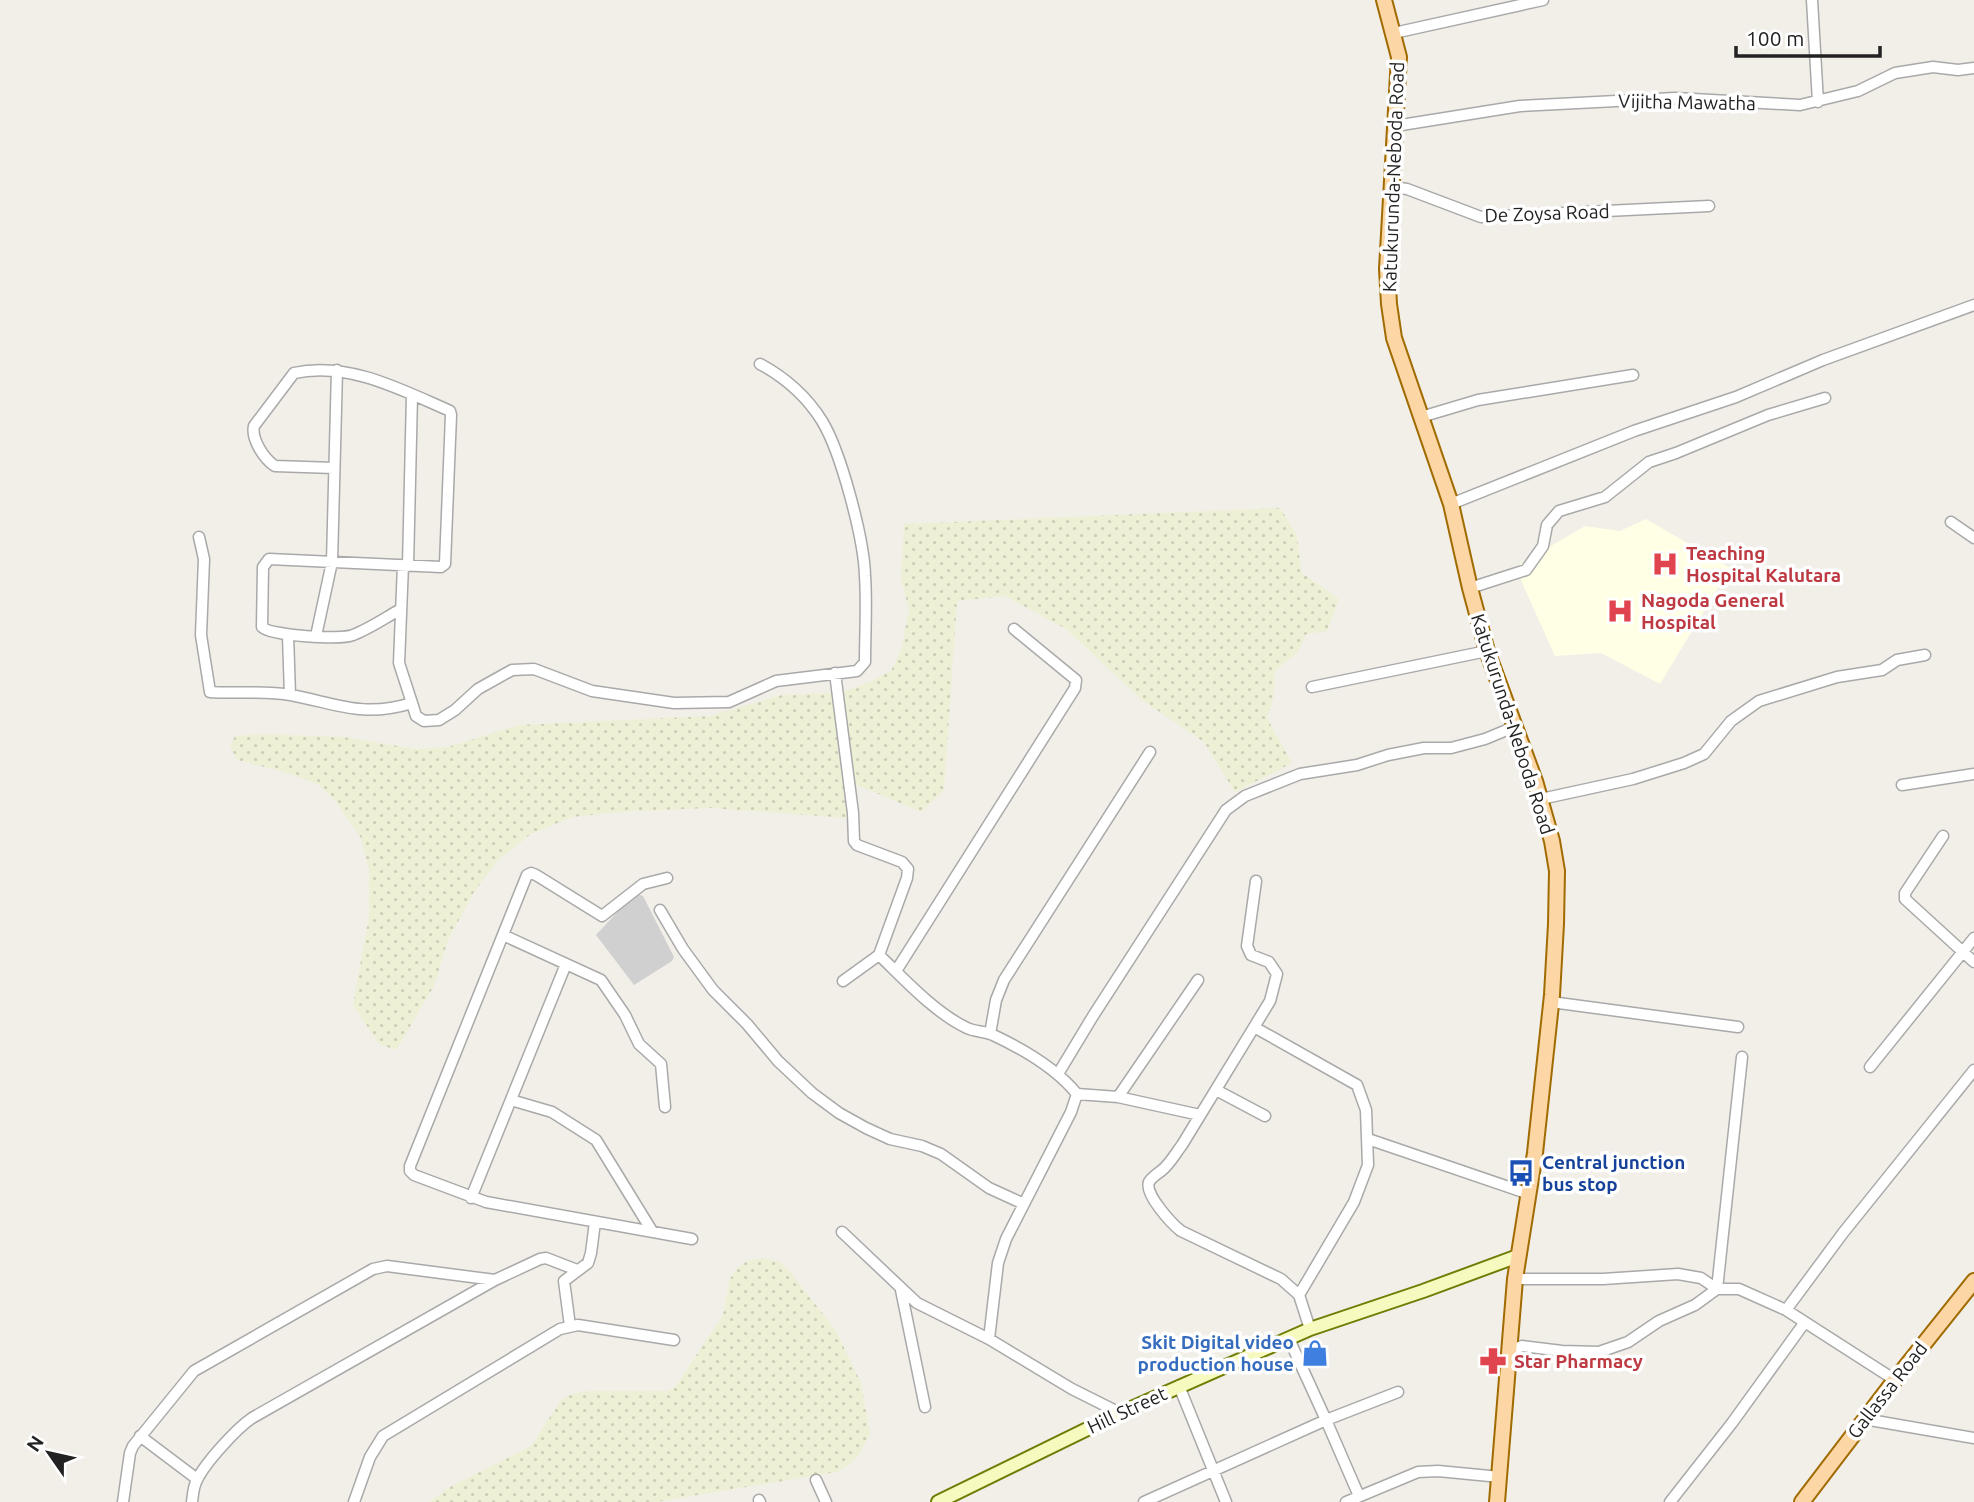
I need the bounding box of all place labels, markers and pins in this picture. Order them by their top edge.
place label: Teaching Hospital Kalutara [1686,542,1841,586]
hospital icon: Teaching Hospital Kalutara [1650,549,1680,579]
place label: Nagoda General Hospital [1641,589,1784,633]
hospital icon: Nagoda General Hospital [1605,596,1635,626]
place label: Central junction bus stop [1542,1151,1685,1195]
bus stop icon: Central junction bus stop [1506,1158,1536,1188]
place label: Skit Digital video production house [1138,1331,1294,1375]
shop icon: Skit Digital video production house [1300,1338,1330,1368]
pharmacy icon: Star Pharmacy [1478,1346,1508,1376]
place label: Star Pharmacy [1514,1350,1643,1372]

